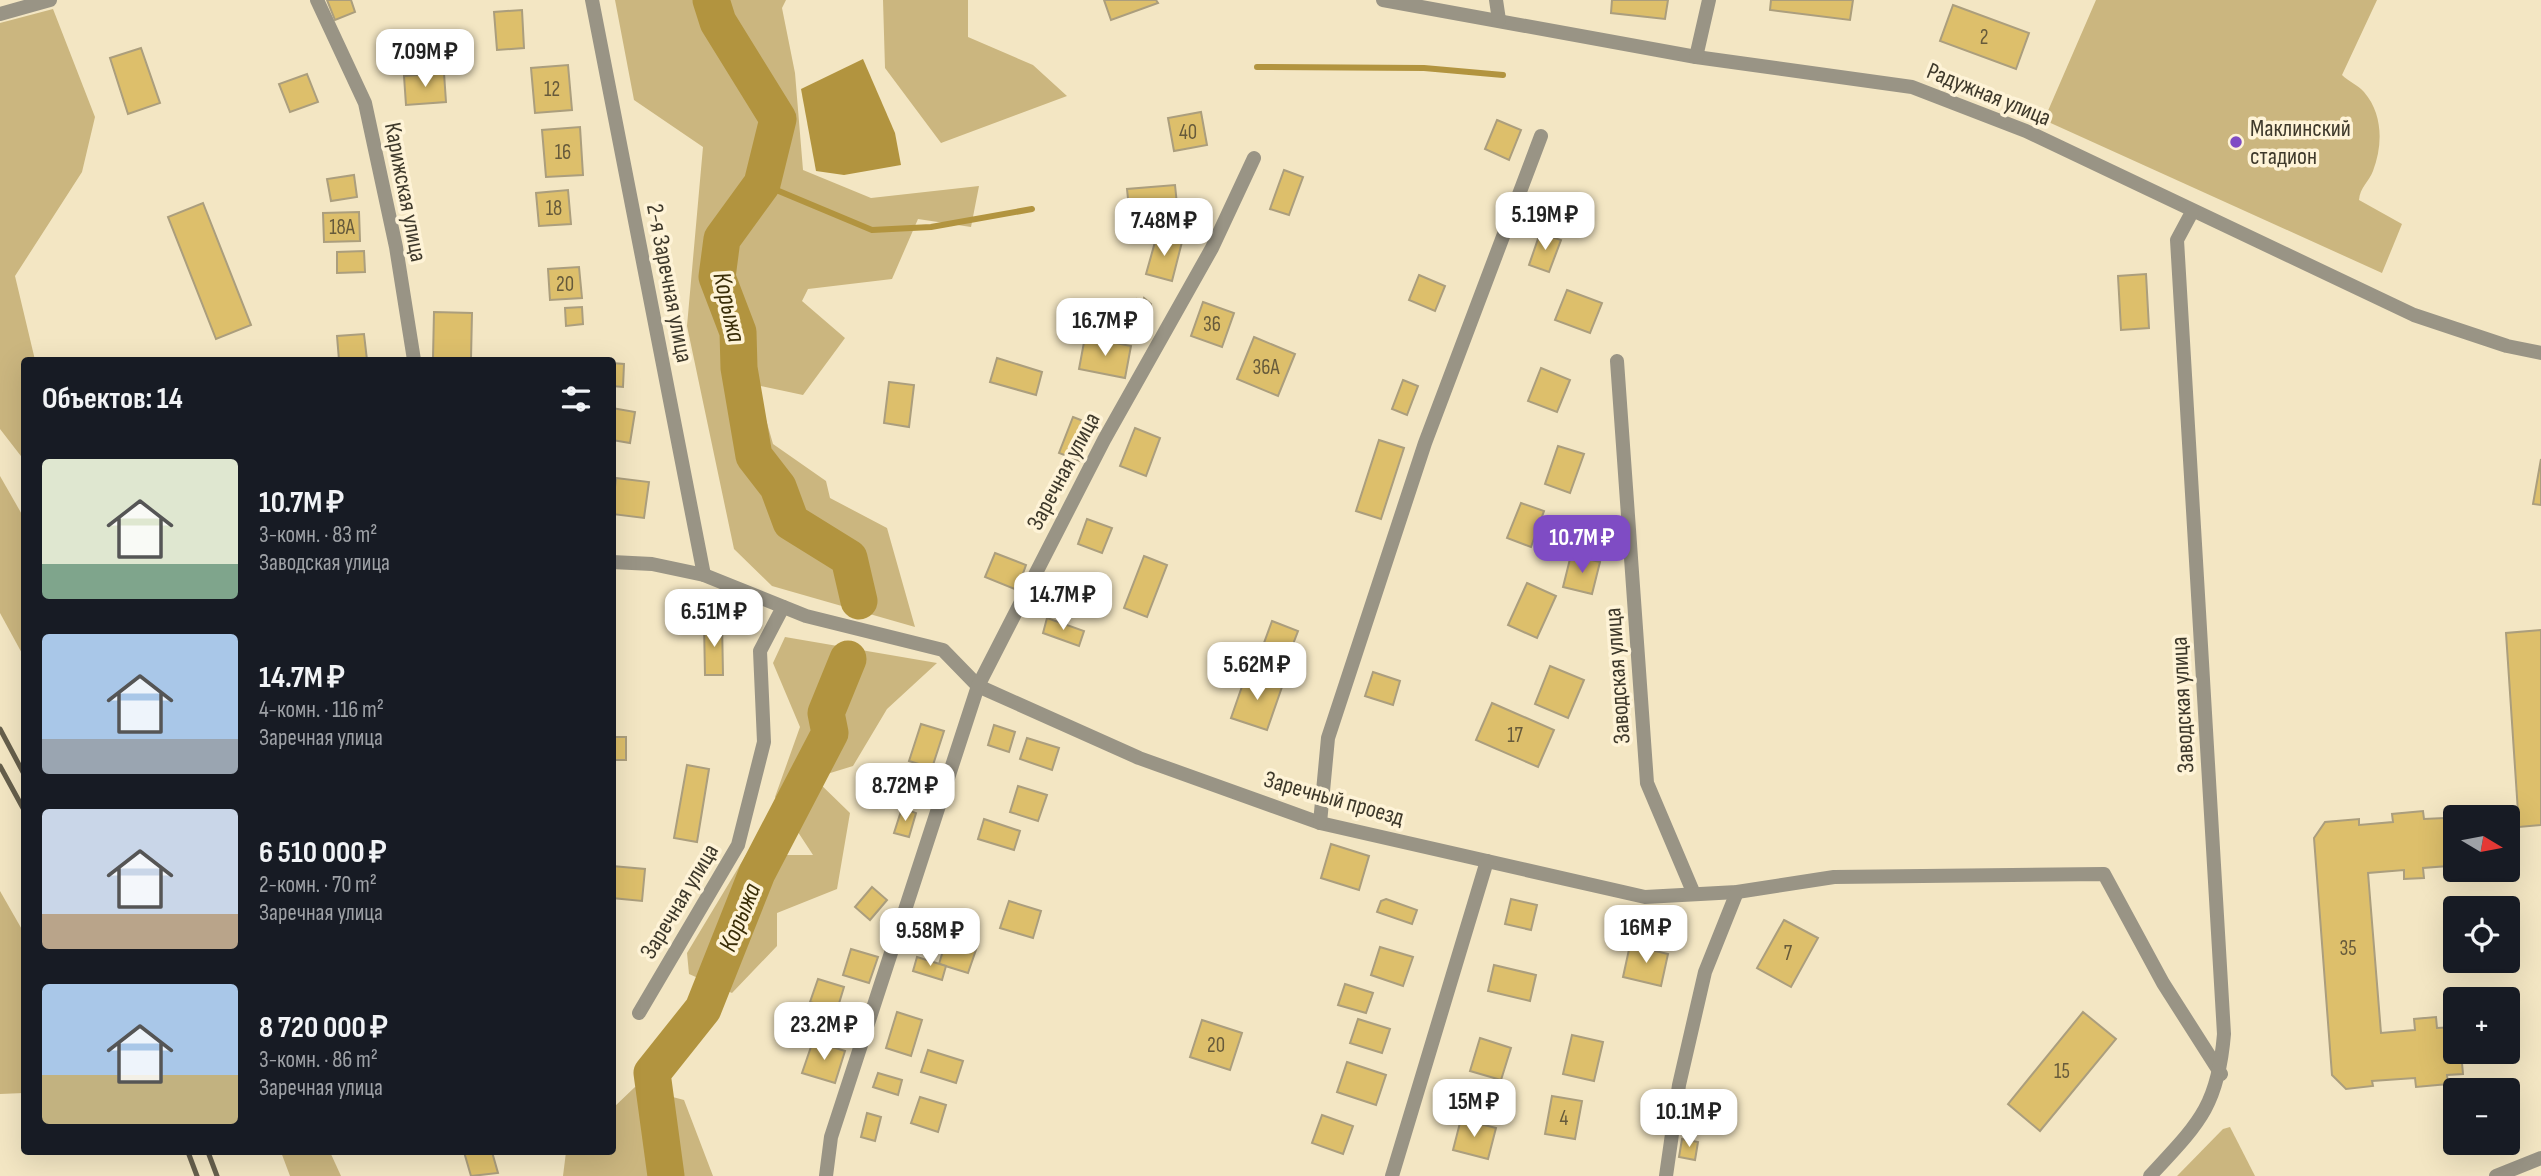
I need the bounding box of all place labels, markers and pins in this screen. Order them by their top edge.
pin: 7.09M ₽ [360,29,490,89]
place label: Маклинский стадион [2250,114,2351,171]
marker: Маклинский стадион [2228,134,2244,150]
pin: 5.19M ₽ [1480,192,1610,252]
pin: 7.48M ₽ [1099,198,1229,258]
pin: 16.7M ₽ [1040,298,1170,358]
pin: 10.7M ₽ [1517,516,1647,575]
pin: 14.7M ₽ [998,572,1128,632]
pin: 6.51M ₽ [649,590,779,649]
pin: 5.62M ₽ [1192,642,1322,702]
pin: 8.72M ₽ [840,764,970,823]
pin: 16M ₽ [1597,906,1695,965]
pin: 9.58M ₽ [865,908,995,968]
pin: 23.2M ₽ [759,1002,889,1062]
pin: 15M ₽ [1425,1080,1523,1139]
pin: 10.1M ₽ [1624,1090,1754,1149]

